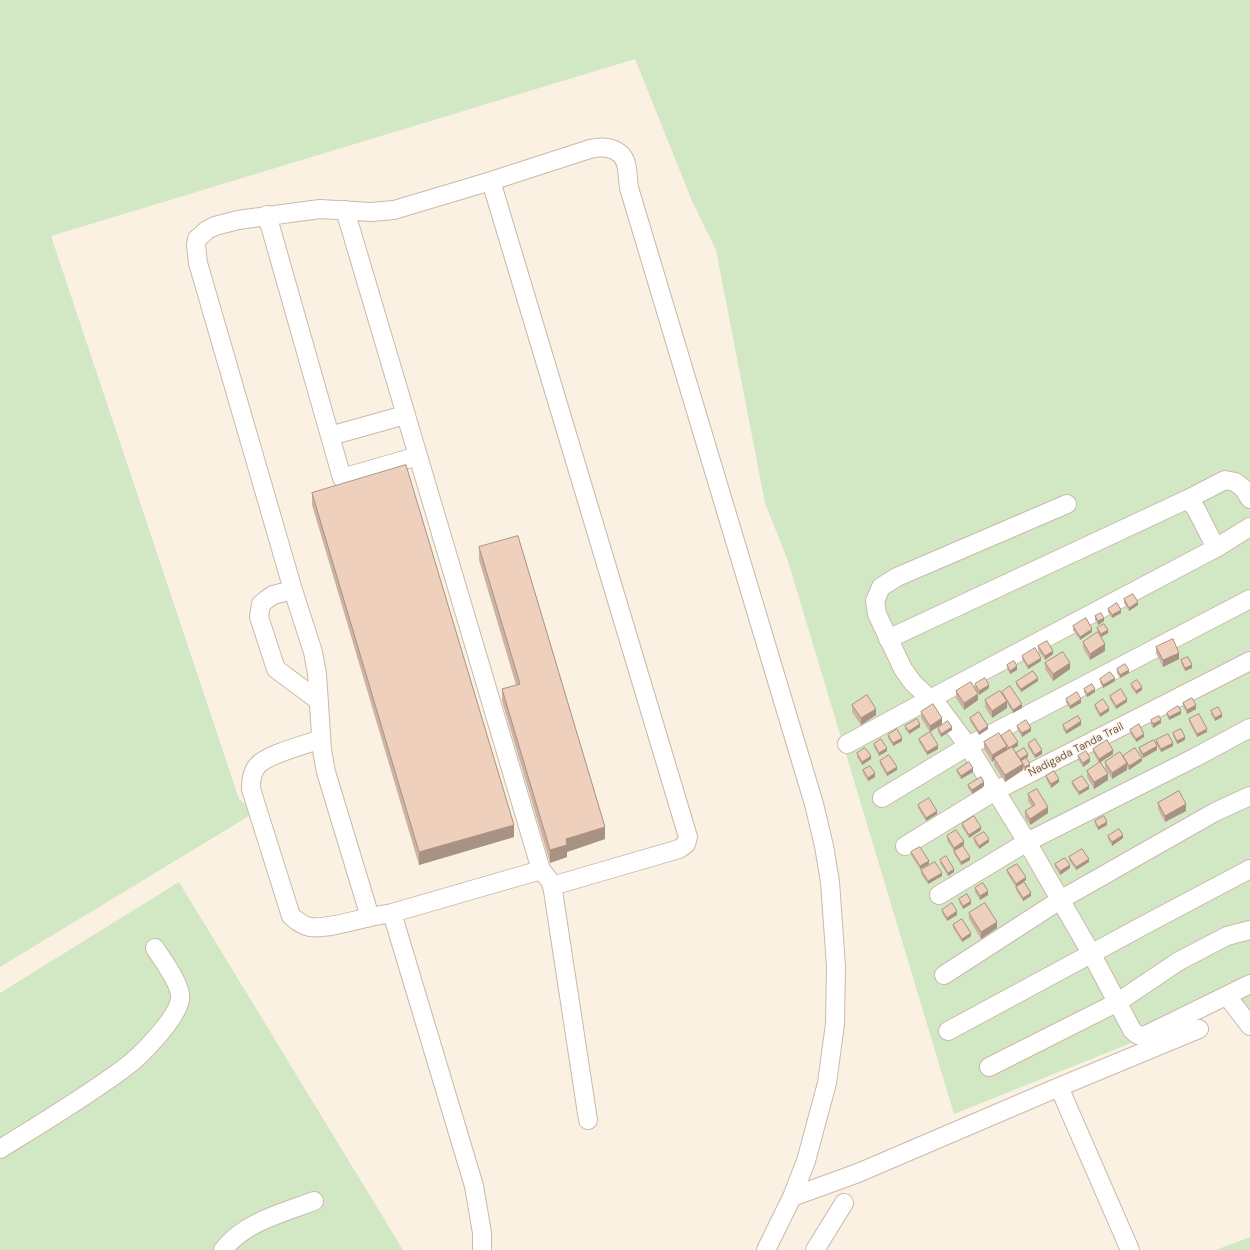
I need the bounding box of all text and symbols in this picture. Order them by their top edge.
street label: Nadigada Tanda Trail [1026,720,1126,780]

